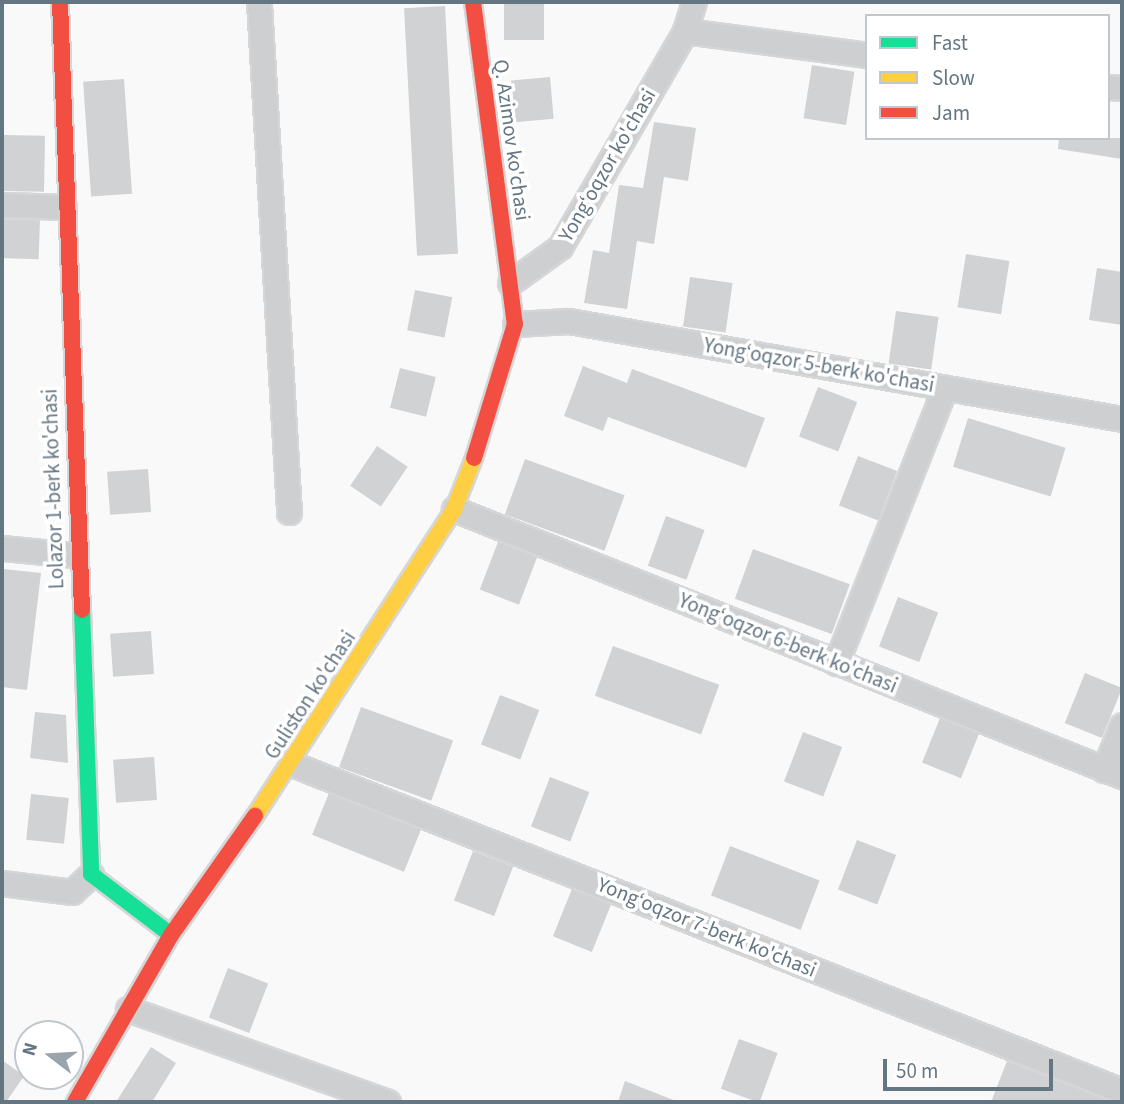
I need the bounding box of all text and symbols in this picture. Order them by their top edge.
legend [865,14,1110,140]
text: Fast [932,28,968,58]
street label: Q. Azimov ko'chasi [488,58,536,222]
text: Slow [932,63,975,93]
street label: Yong‘oqzor ko'chasi [553,84,661,246]
text: Jam [932,98,970,128]
street label: Yong‘oqzor 5-berk ko'chasi [702,332,936,398]
street label: Lolazor 1-berk ko'chasi [37,388,69,590]
street label: Yong‘oqzor 6-berk ko'chasi [675,588,901,698]
street label: Guliston ko'chasi [259,626,361,764]
street label: Yong‘oqzor 7-berk ko'chasi [594,872,820,982]
north arrow [14,1020,84,1090]
text: N [16,1039,45,1059]
scale bar [886,1044,1056,1088]
text: 50 m [896,1056,938,1086]

